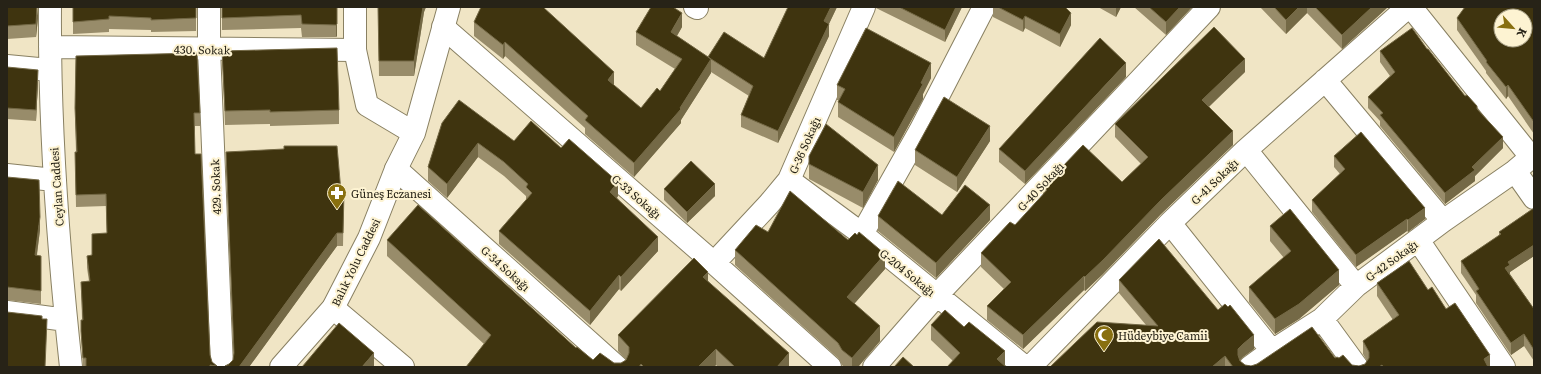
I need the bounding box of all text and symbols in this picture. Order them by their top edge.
north arrow [1493,8,1533,48]
text: K [1514,26,1532,41]
street label: 430. Sokak [174,41,231,57]
street label: G-36 Sokağı [784,114,824,176]
street label: Ceylan Caddesi [45,147,67,227]
street label: G-41 Sokağı [1187,154,1241,208]
street label: G-40 Sokağı [1013,158,1067,214]
street label: 429. Sokak [206,159,224,215]
street label: G-33 Sokağı [609,170,665,222]
pharmacy icon: Güneş Eczanesi [326,182,348,210]
place label: Güneş Eczanesi [351,185,432,201]
street label: Balık Yolu Caddesi [327,215,383,309]
street label: G-42 Sokağı [1362,235,1421,284]
street label: G-34 Sokağı [478,242,534,295]
street label: G-204 Sokağı [877,245,939,300]
mosque icon: Hüdeybiye Camii [1093,324,1115,352]
place label: Hüdeybiye Camii [1118,327,1208,343]

